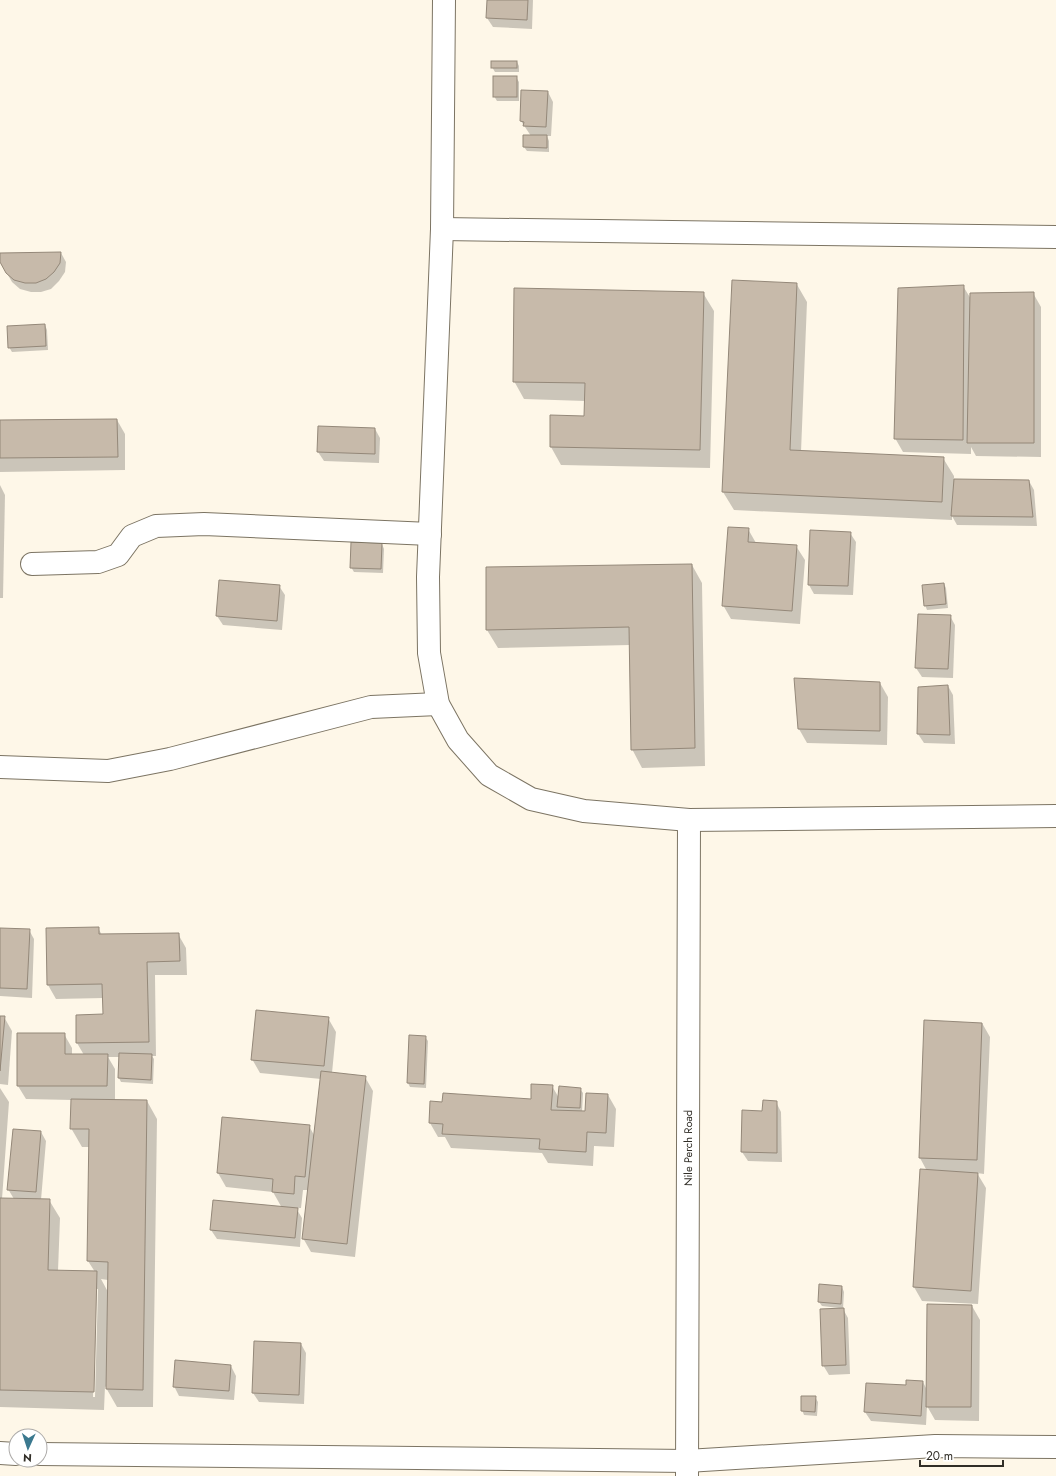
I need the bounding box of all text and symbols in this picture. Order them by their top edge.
street label: Nile Perch Road [680,1110,696,1186]
north arrow [8,1428,48,1468]
scale bar [920,1442,1003,1468]
text: 20 m [926,1447,953,1465]
text: N [23,1450,32,1466]

